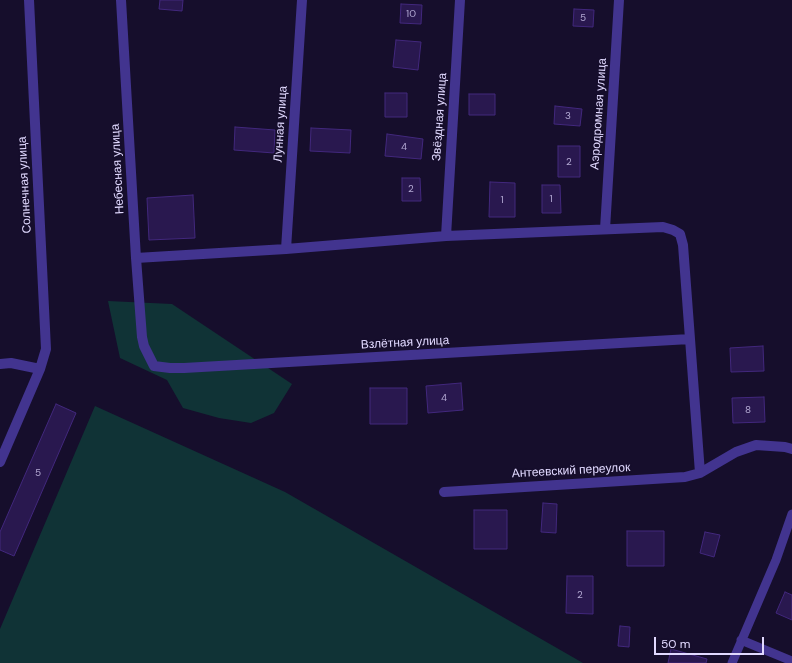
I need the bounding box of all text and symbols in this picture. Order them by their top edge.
house number: 10 [406,8,416,20]
house number: 5 [580,12,586,24]
street label: Аэродромная улица [588,58,610,170]
street label: Звёздная улица [430,72,450,162]
street label: Лунная улица [271,85,291,163]
house number: 3 [565,110,571,122]
street label: Небесная улица [108,123,128,215]
street label: Солнечная улица [15,136,35,234]
house number: 4 [401,141,407,153]
house number: 2 [566,156,572,168]
house number: 2 [408,183,414,195]
house number: 1 [549,193,553,205]
house number: 1 [500,194,504,206]
street label: Взлётная улица [360,333,450,353]
house number: 4 [441,392,447,404]
house number: 8 [745,404,751,416]
street label: Антеевский переулок [511,461,631,481]
house number: 5 [35,467,41,479]
house number: 2 [577,589,583,601]
scale bar [656,629,766,655]
text: 50 m [661,636,690,652]

